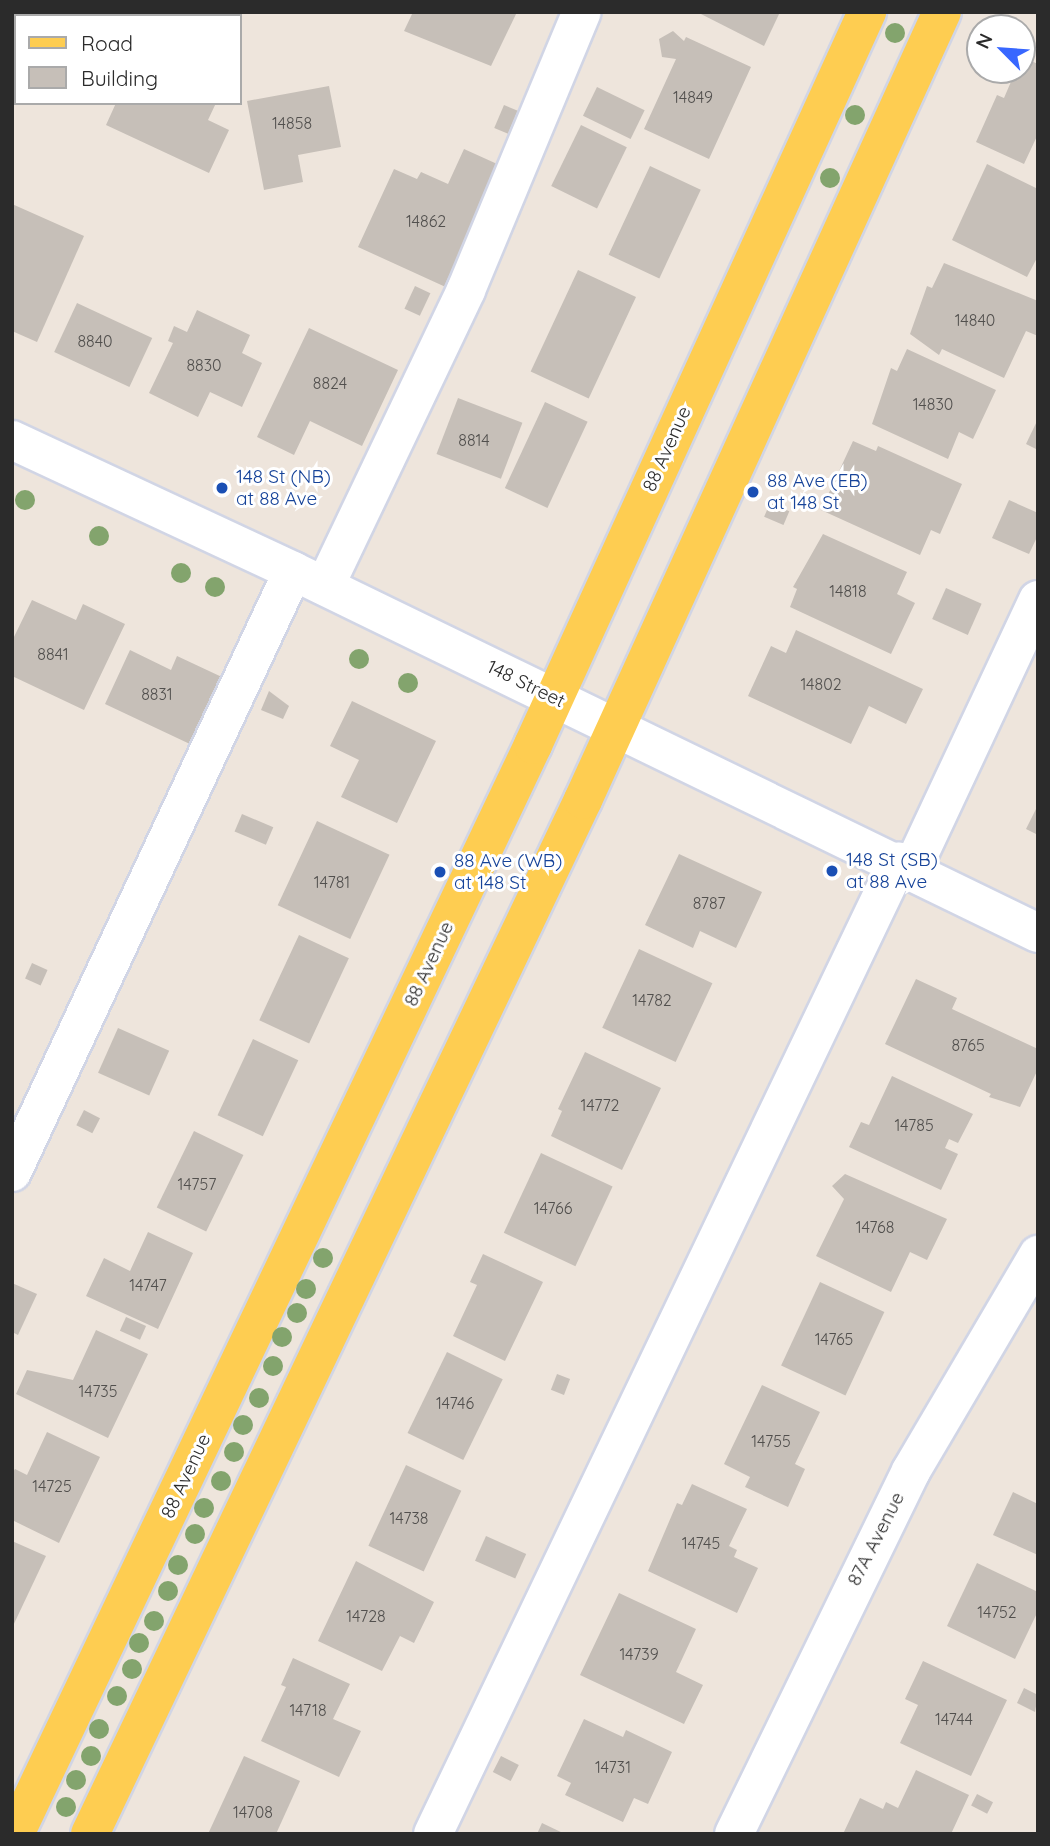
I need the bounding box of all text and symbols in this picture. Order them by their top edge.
legend [14,14,242,105]
north arrow [966,14,1036,84]
text: Road [81,30,133,56]
text: N [970,30,998,52]
text: Building [81,65,158,91]
house number: 14849 [673,87,713,107]
house number: 14858 [272,113,312,133]
house number: 14862 [406,211,446,231]
house number: 14840 [955,310,995,330]
house number: 8840 [77,331,113,351]
house number: 8830 [186,355,222,375]
house number: 8824 [313,373,347,393]
house number: 14830 [913,394,953,414]
street label: 88 Avenue [638,403,696,495]
house number: 8814 [458,430,490,450]
place label: 148 St (NB) at 88 Ave [236,466,331,510]
place label: 88 Ave (EB) at 148 St [767,470,868,514]
marker: 148 St (NB) at 88 Ave [214,480,230,496]
marker: 88 Ave (EB) at 148 St [745,484,761,500]
house number: 14818 [829,581,867,601]
house number: 8841 [37,644,69,664]
street label: 148 Street [483,655,569,713]
house number: 14802 [800,674,842,694]
house number: 8831 [141,684,173,704]
place label: 148 St (SB) at 88 Ave [846,849,938,893]
place label: 88 Ave (WB) at 148 St [454,850,562,894]
marker: 148 St (SB) at 88 Ave [824,863,840,879]
marker: 88 Ave (WB) at 148 St [432,864,448,880]
house number: 14781 [314,872,350,892]
house number: 8787 [693,893,725,913]
street label: 88 Avenue [400,918,458,1010]
house number: 14782 [632,990,672,1010]
house number: 8765 [951,1035,985,1055]
house number: 14772 [581,1095,619,1115]
house number: 14785 [894,1115,934,1135]
house number: 14757 [178,1174,216,1194]
house number: 14766 [534,1198,572,1218]
house number: 14768 [856,1217,894,1237]
house number: 14747 [129,1275,167,1295]
house number: 14765 [815,1329,853,1349]
house number: 14735 [79,1381,117,1401]
house number: 14746 [436,1393,474,1413]
street label: 88 Avenue [157,1430,215,1522]
house number: 14755 [751,1431,791,1451]
house number: 14725 [32,1476,72,1496]
street label: 87A Avenue [843,1488,909,1590]
house number: 14738 [390,1508,428,1528]
house number: 14745 [682,1533,720,1553]
house number: 14752 [977,1602,1017,1622]
house number: 14728 [346,1606,386,1626]
house number: 14739 [619,1644,659,1664]
house number: 14718 [289,1700,327,1720]
house number: 14744 [935,1709,973,1729]
house number: 14731 [595,1757,631,1777]
house number: 14708 [233,1802,273,1822]

